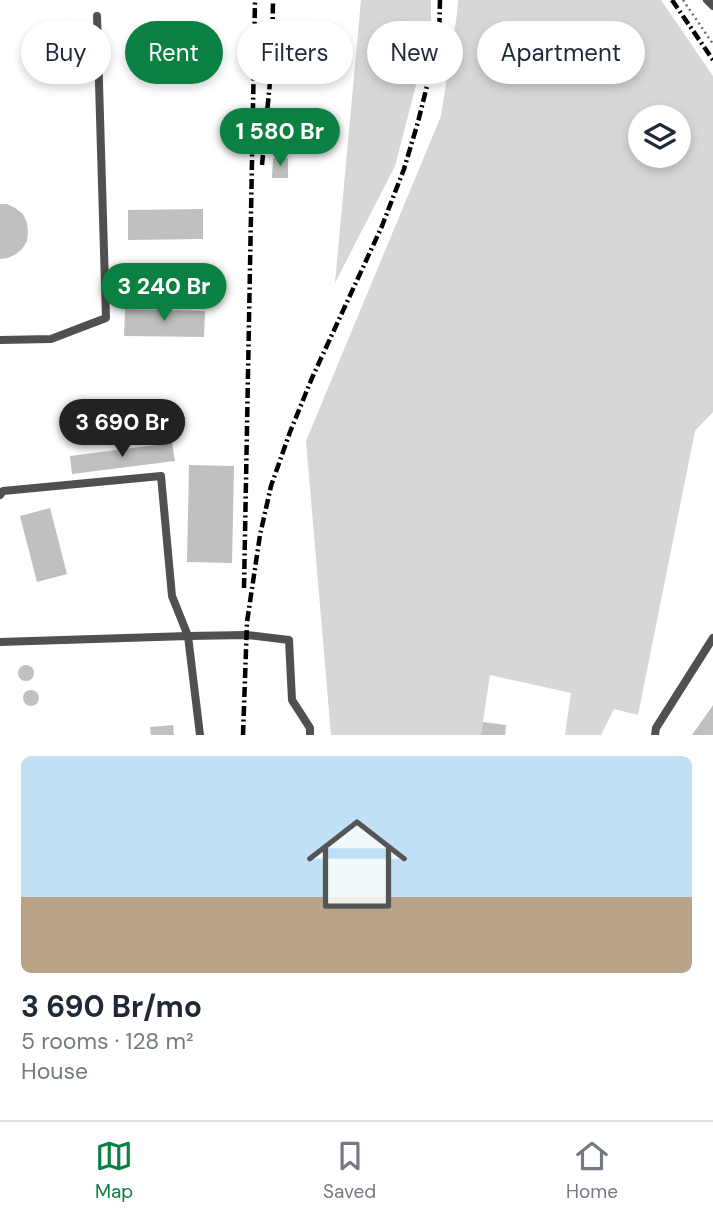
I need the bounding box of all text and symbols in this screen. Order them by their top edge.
chip: Buy [21,21,111,84]
chip: Rent [125,21,223,84]
chip: Filters [237,21,353,84]
chip: New [367,21,463,84]
chip: Apartment [477,21,645,84]
map controls [628,105,691,168]
button: layers [628,105,691,168]
pin: 1 580 Br [208,108,352,168]
text: 1 580 Br [236,116,324,146]
pin: 3 240 Br [92,264,236,323]
text: 3 240 Br [117,271,211,301]
pin: 3 690 Br [50,400,194,459]
text: 3 690 Br [75,407,169,437]
icon: home [294,801,420,927]
text: 3 690 Br/mo [21,987,202,1026]
text: 5 rooms · 128 m² [21,1026,194,1056]
text: House [21,1056,88,1086]
tab: Map [95,1137,133,1204]
tab: Saved [323,1137,376,1204]
tab: Home [566,1137,618,1204]

